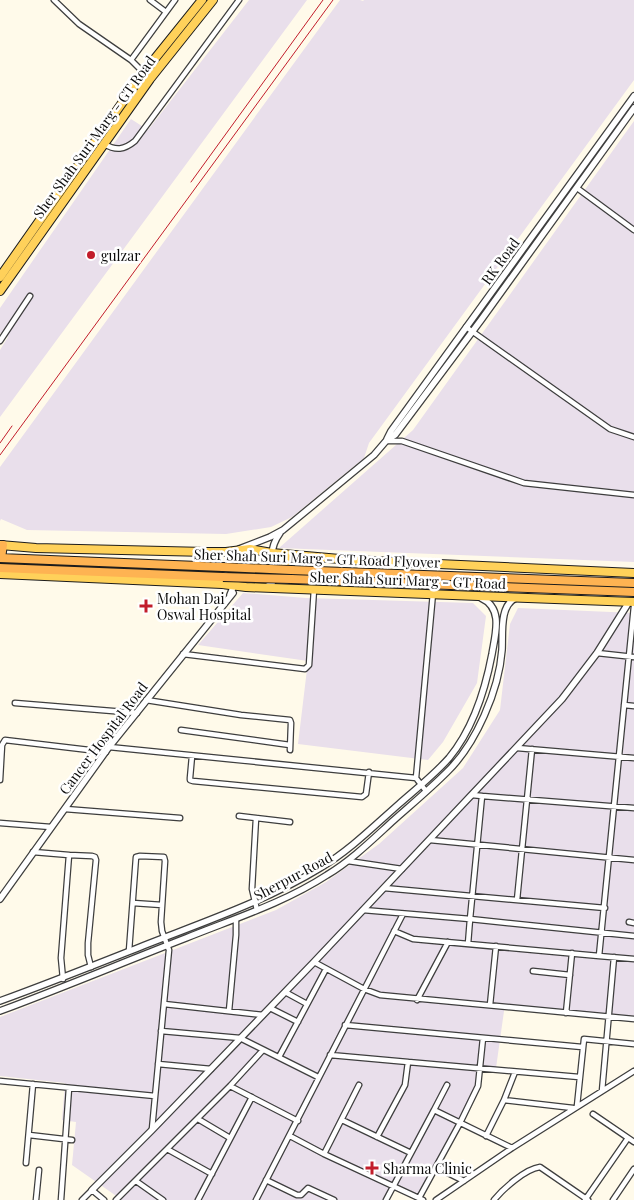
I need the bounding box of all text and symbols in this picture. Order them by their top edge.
street label: Sher Shah Suri Marg - GT Road [29,52,159,222]
street label: RK Road [477,234,523,288]
place label: gulzar [101,246,141,265]
marker: gulzar [85,249,97,261]
street label: Sher Shah Suri Marg - GT Road Flyover [194,544,441,572]
street label: Sher Shah Suri Marg - GT Road [309,567,507,593]
place label: Mohan Dai Oswal Hospital [157,589,251,624]
marker: Mohan Dai Oswal Hospital [139,599,153,613]
street label: Cancer Hospital Road [54,678,152,798]
street label: Sherpur Road [250,847,336,905]
place label: Sharma Clinic [383,1159,472,1178]
marker: Sharma Clinic [365,1161,379,1175]

